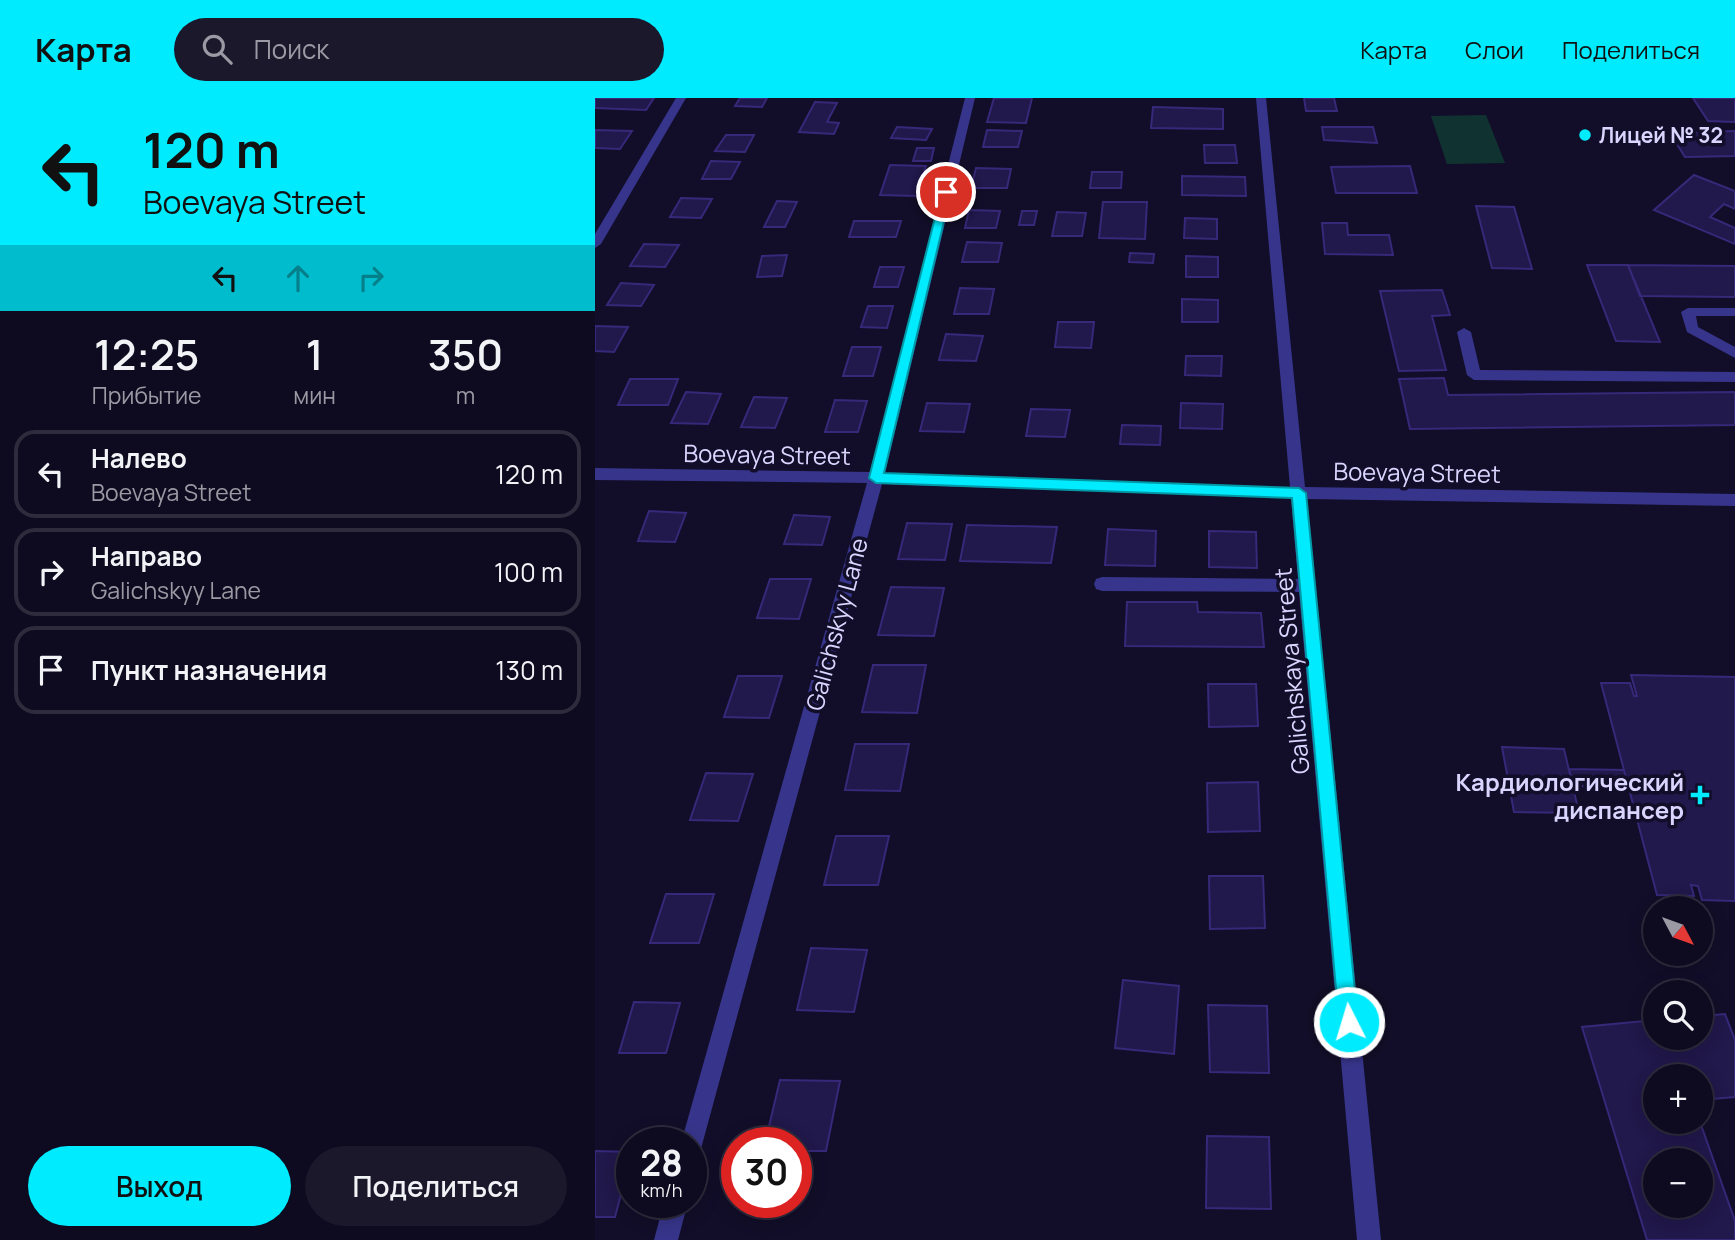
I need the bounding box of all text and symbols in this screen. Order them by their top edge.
search box [174,18,664,81]
text: Карта [35,27,132,72]
icon: search [198,30,236,68]
text: Поиск [254,31,329,67]
text: Карта [1360,33,1427,66]
text: Слои [1465,33,1524,66]
text: Поделиться [1562,33,1700,66]
text: 120 m [143,116,280,183]
place label: Лицей № 32 [1599,121,1723,149]
icon: left [28,126,119,217]
marker: Лицей № 32 [1577,127,1593,143]
pin [916,162,976,222]
icon: arrive [927,173,965,211]
text: Boevaya Street [143,180,366,224]
icon: left [206,259,244,297]
icon: ahead [279,259,317,297]
icon: right [352,259,390,297]
text: 12:25 [94,325,199,383]
text: 1 [306,325,323,383]
text: 350 [428,325,503,383]
text: Прибытие [92,379,201,411]
text: мин [293,379,336,411]
text: m [456,379,475,411]
street label: Boevaya Street [683,436,851,472]
text: Налево [91,440,187,476]
street label: Boevaya Street [1333,454,1501,490]
icon: left [32,455,70,493]
text: 120 m [495,456,563,492]
text: Boevaya Street [91,476,251,508]
street label: Galichskyy Lane [797,534,875,714]
text: Направо [91,538,202,574]
icon: right [32,553,70,591]
text: 100 m [494,554,563,590]
street label: Galichskaya Street [1266,566,1316,776]
text: Galichskyy Lane [91,574,261,606]
icon: arrive [32,651,70,689]
text: Пункт назначения [91,652,327,688]
text: 130 m [495,652,563,688]
place label: Кардиологический диспансер [1456,765,1684,826]
marker: Кардиологический диспансер [1690,785,1710,805]
north arrow [1643,896,1713,966]
map controls [1643,896,1713,1218]
button: search [1643,980,1713,1050]
position arrow [1312,985,1386,1059]
button: + [1643,1064,1713,1134]
speed limit sign: 30 [721,1127,812,1218]
text: 28 [640,1139,683,1187]
button: Выход [28,1146,291,1226]
button: Поделиться [305,1146,567,1226]
button: − [1643,1148,1713,1218]
text: km/h [641,1178,682,1202]

